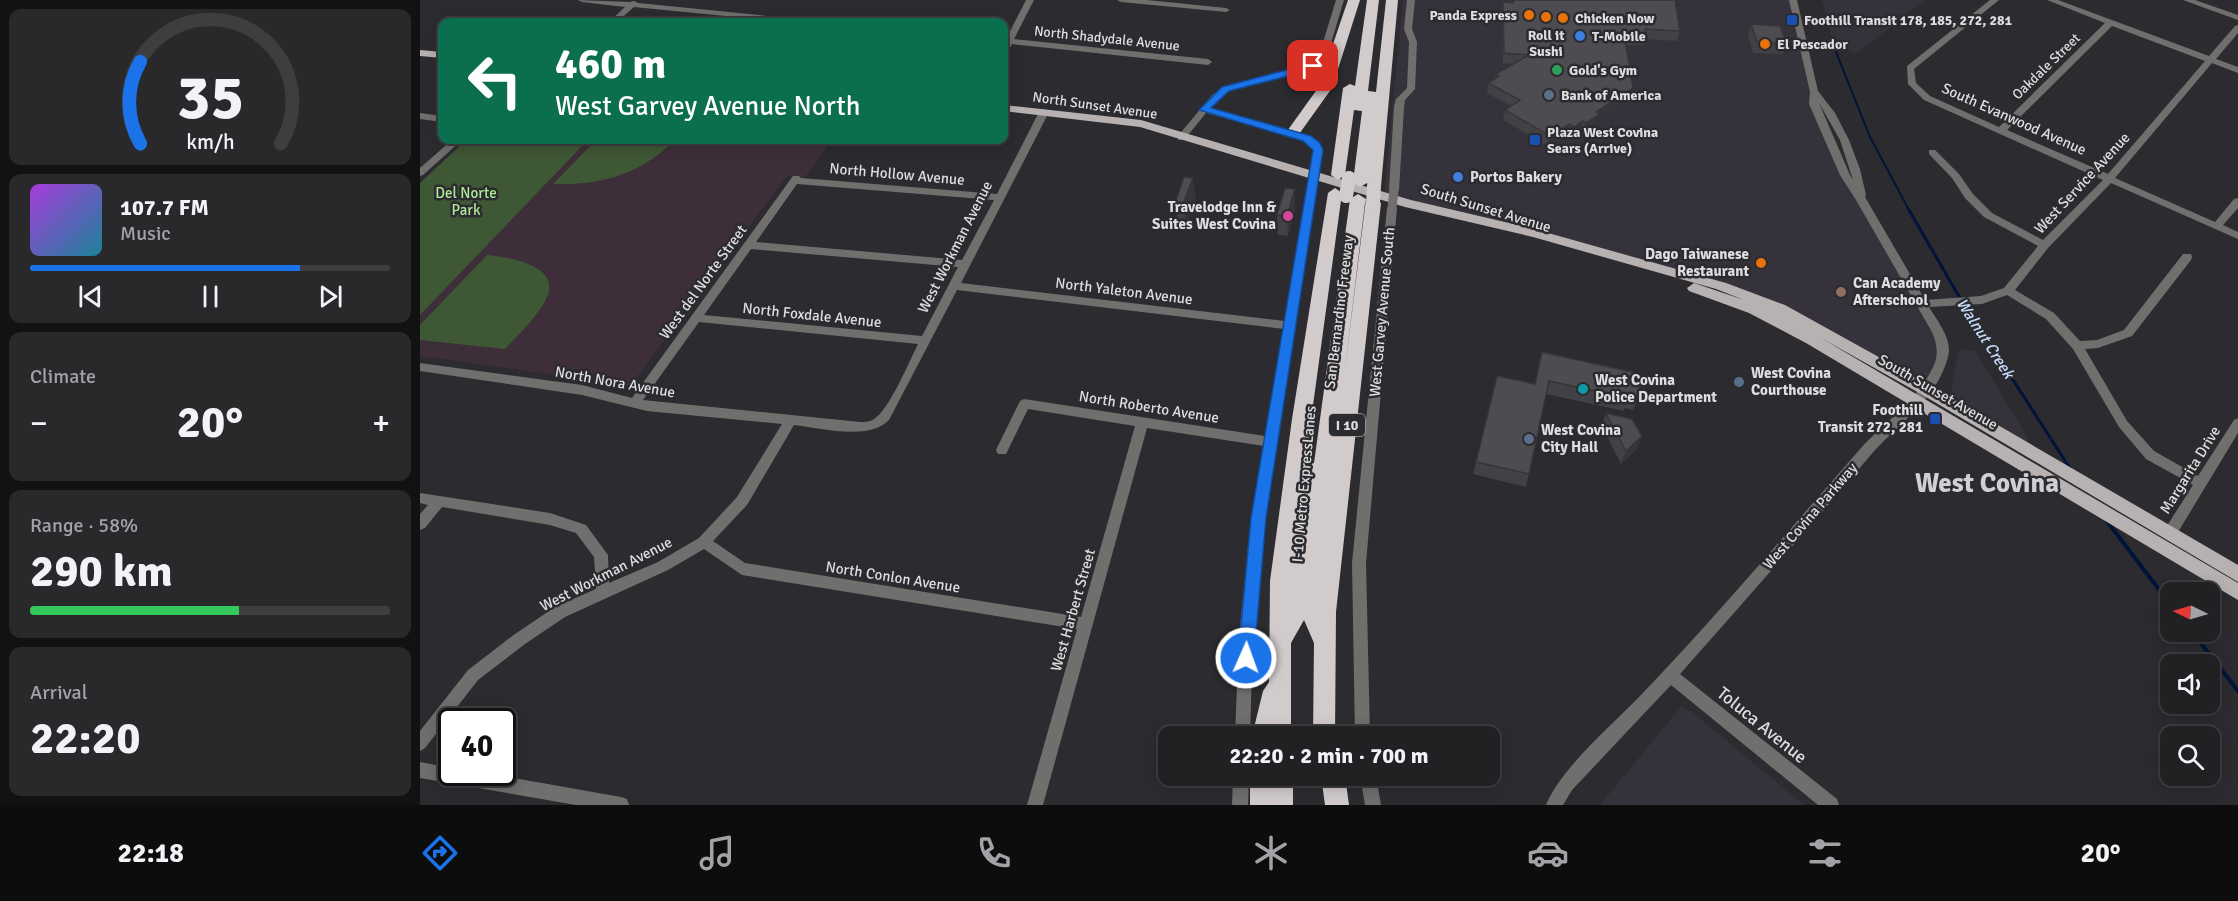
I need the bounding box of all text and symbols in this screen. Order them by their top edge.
place label: Panda Express [1429,7,1517,24]
marker: Panda Express [1522,8,1536,22]
marker: Roll it Sushi [1539,10,1553,24]
place label: Chicken Now [1575,10,1655,27]
marker: Chicken Now [1556,11,1570,25]
place label: Foothill Transit 178, 185, 272, 281 [1804,12,2013,29]
marker: Foothill Transit 178, 185, 272, 281 [1785,13,1799,27]
street label: North Shadydale Avenue [1033,22,1181,55]
place label: Roll it Sushi [1528,27,1565,60]
place label: T-Mobile [1592,28,1646,45]
marker: T-Mobile [1573,29,1587,43]
street label: Oakdale Street [2009,30,2084,103]
place label: El Pescador [1777,36,1848,53]
marker: El Pescador [1758,37,1772,51]
text: 460 m [555,39,666,90]
pin [1287,40,1338,91]
icon: left [456,42,534,120]
icon: arrive [1296,49,1329,82]
text: 35 [176,59,244,136]
place label: Gold's Gym [1569,62,1637,79]
marker: Gold's Gym [1550,63,1564,77]
street label: South Evanwood Avenue [1939,79,2089,159]
place label: Bank of America [1561,87,1661,104]
street label: North Sunset Avenue [1031,88,1158,123]
marker: Bank of America [1542,88,1556,102]
text: West Garvey Avenue North [555,90,860,123]
place label: Plaza West Covina Sears (Arrive) [1547,124,1658,157]
text: km/h [186,129,234,155]
street label: West Service Avenue [2030,129,2134,237]
marker: Plaza West Covina Sears (Arrive) [1528,133,1542,147]
street label: North Hollow Avenue [829,159,965,189]
place label: Portos Bakery [1470,168,1563,186]
marker: Portos Bakery [1451,170,1465,184]
street label: West Workman Avenue [914,178,996,316]
street label: South Sunset Avenue [1419,180,1553,236]
park label: Del Norte Park [435,184,497,219]
text: 107.7 FM [120,194,209,221]
place label: Travelodge Inn & Suites West Covina [1152,198,1276,233]
marker: Travelodge Inn & Suites West Covina [1281,209,1295,223]
text: Music [120,221,171,246]
street label: West del Norte Street [656,221,750,343]
street label: West Garvey Avenue South [1366,226,1398,398]
street label: San Bernardino Freeway [1321,234,1357,390]
place label: Dago Taiwanese Restaurant [1645,245,1749,280]
marker: Dago Taiwanese Restaurant [1754,256,1768,270]
street label: North Yaleton Avenue [1054,274,1194,308]
place label: Can Academy Afterschool [1853,274,1941,309]
icon: previous [74,280,107,313]
icon: pause [194,280,227,313]
icon: next [314,280,347,313]
marker: Can Academy Afterschool [1834,285,1848,299]
water label: Walnut Creek [1952,295,2020,384]
street label: North Foxdale Avenue [742,299,882,331]
street label: South Sunset Avenue [1875,350,2001,434]
street label: North Nora Avenue [553,363,677,401]
text: Climate [30,364,96,389]
place label: West Covina Courthouse [1751,364,1831,399]
place label: West Covina Police Department [1595,371,1717,406]
marker: West Covina Courthouse [1732,375,1746,389]
marker: West Covina Police Department [1576,382,1590,396]
street label: North Roberto Avenue [1078,387,1220,427]
text: 20° [177,395,243,450]
place label: Foothill Transit 272, 281 [1818,401,1923,436]
text: − [30,403,48,444]
text: + [372,403,390,444]
street label: I-10 Metro ExpressLanes [1288,405,1320,563]
marker: Foothill Transit 272, 281 [1928,412,1942,426]
road number: I 10 [1329,414,1365,436]
place label: West Covina City Hall [1541,421,1621,456]
street label: Margarita Drive [2156,423,2224,517]
marker: West Covina City Hall [1522,432,1536,446]
street label: West Covina Parkway [1759,459,1861,573]
district label: West Covina [1915,467,2059,500]
text: Range · 58% [30,513,138,538]
street label: West Workman Avenue [537,533,675,615]
text: 290 km [30,544,173,599]
street label: West Harbert Street [1047,547,1099,673]
street label: North Conlon Avenue [824,557,962,597]
north arrow [2160,582,2220,642]
map controls [2160,582,2220,786]
position arrow [1214,626,1278,690]
button: sound [2160,654,2220,714]
text: Arrival [30,680,88,705]
street label: Toluca Avenue [1713,682,1811,768]
speed limit sign: 40 [438,708,516,786]
text: 22:20 [30,711,140,766]
button: search [2160,726,2220,786]
text: 22:20 · 2 min · 700 m [1229,742,1429,769]
icon: directions [419,832,461,874]
icon: music [696,832,738,874]
icon: phone [973,832,1015,874]
icon: climate [1250,832,1292,874]
icon: car [1527,832,1569,874]
icon: filters [1804,832,1846,874]
text: 22:18 [117,837,184,870]
text: 20° [2081,837,2121,870]

